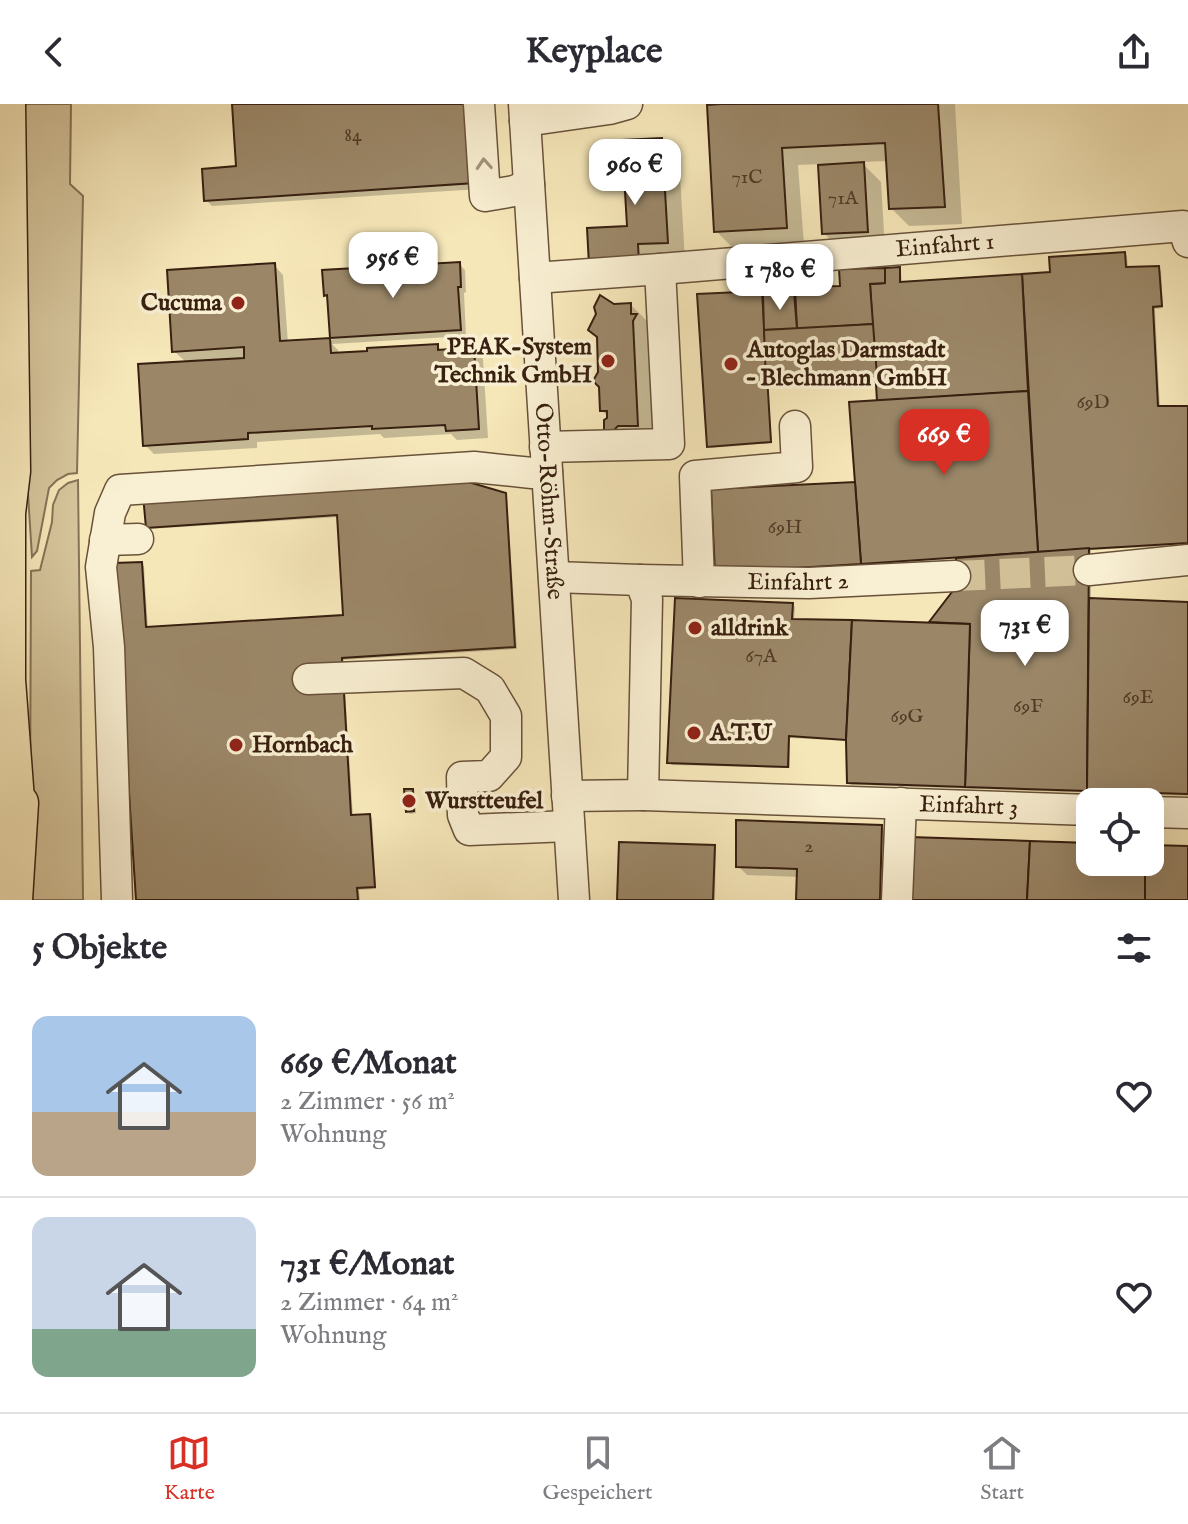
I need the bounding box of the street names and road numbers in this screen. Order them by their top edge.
street label: Einfahrt 1 [894,226,996,265]
street label: Otto-Röhm-Straße [527,402,571,600]
street label: Einfahrt 2 [747,566,849,599]
street label: Einfahrt 3 [919,789,1019,823]

